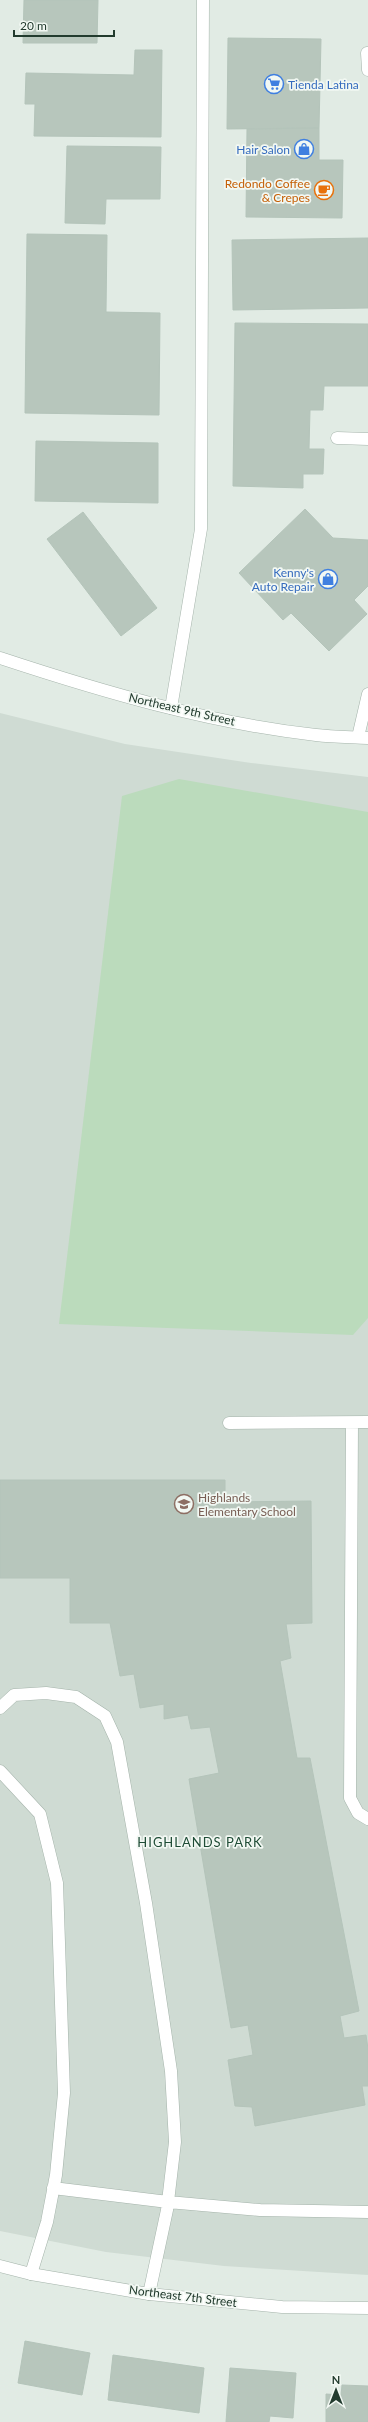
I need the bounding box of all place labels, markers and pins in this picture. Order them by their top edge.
supermarket icon: Tienda Latina [263,73,285,95]
place label: Tienda Latina [288,77,359,92]
shop icon: Hair Salon [293,138,315,160]
place label: Hair Salon [236,142,290,157]
place label: Redondo Coffee & Crepes [225,176,310,205]
cafe icon: Redondo Coffee & Crepes [313,179,335,201]
place label: Kenny's Auto Repair [252,565,315,594]
shop icon: Kenny's Auto Repair [317,568,339,590]
place label: Highlands Elementary School [198,1490,296,1519]
school or university icon: Highlands Elementary School [173,1493,195,1515]

